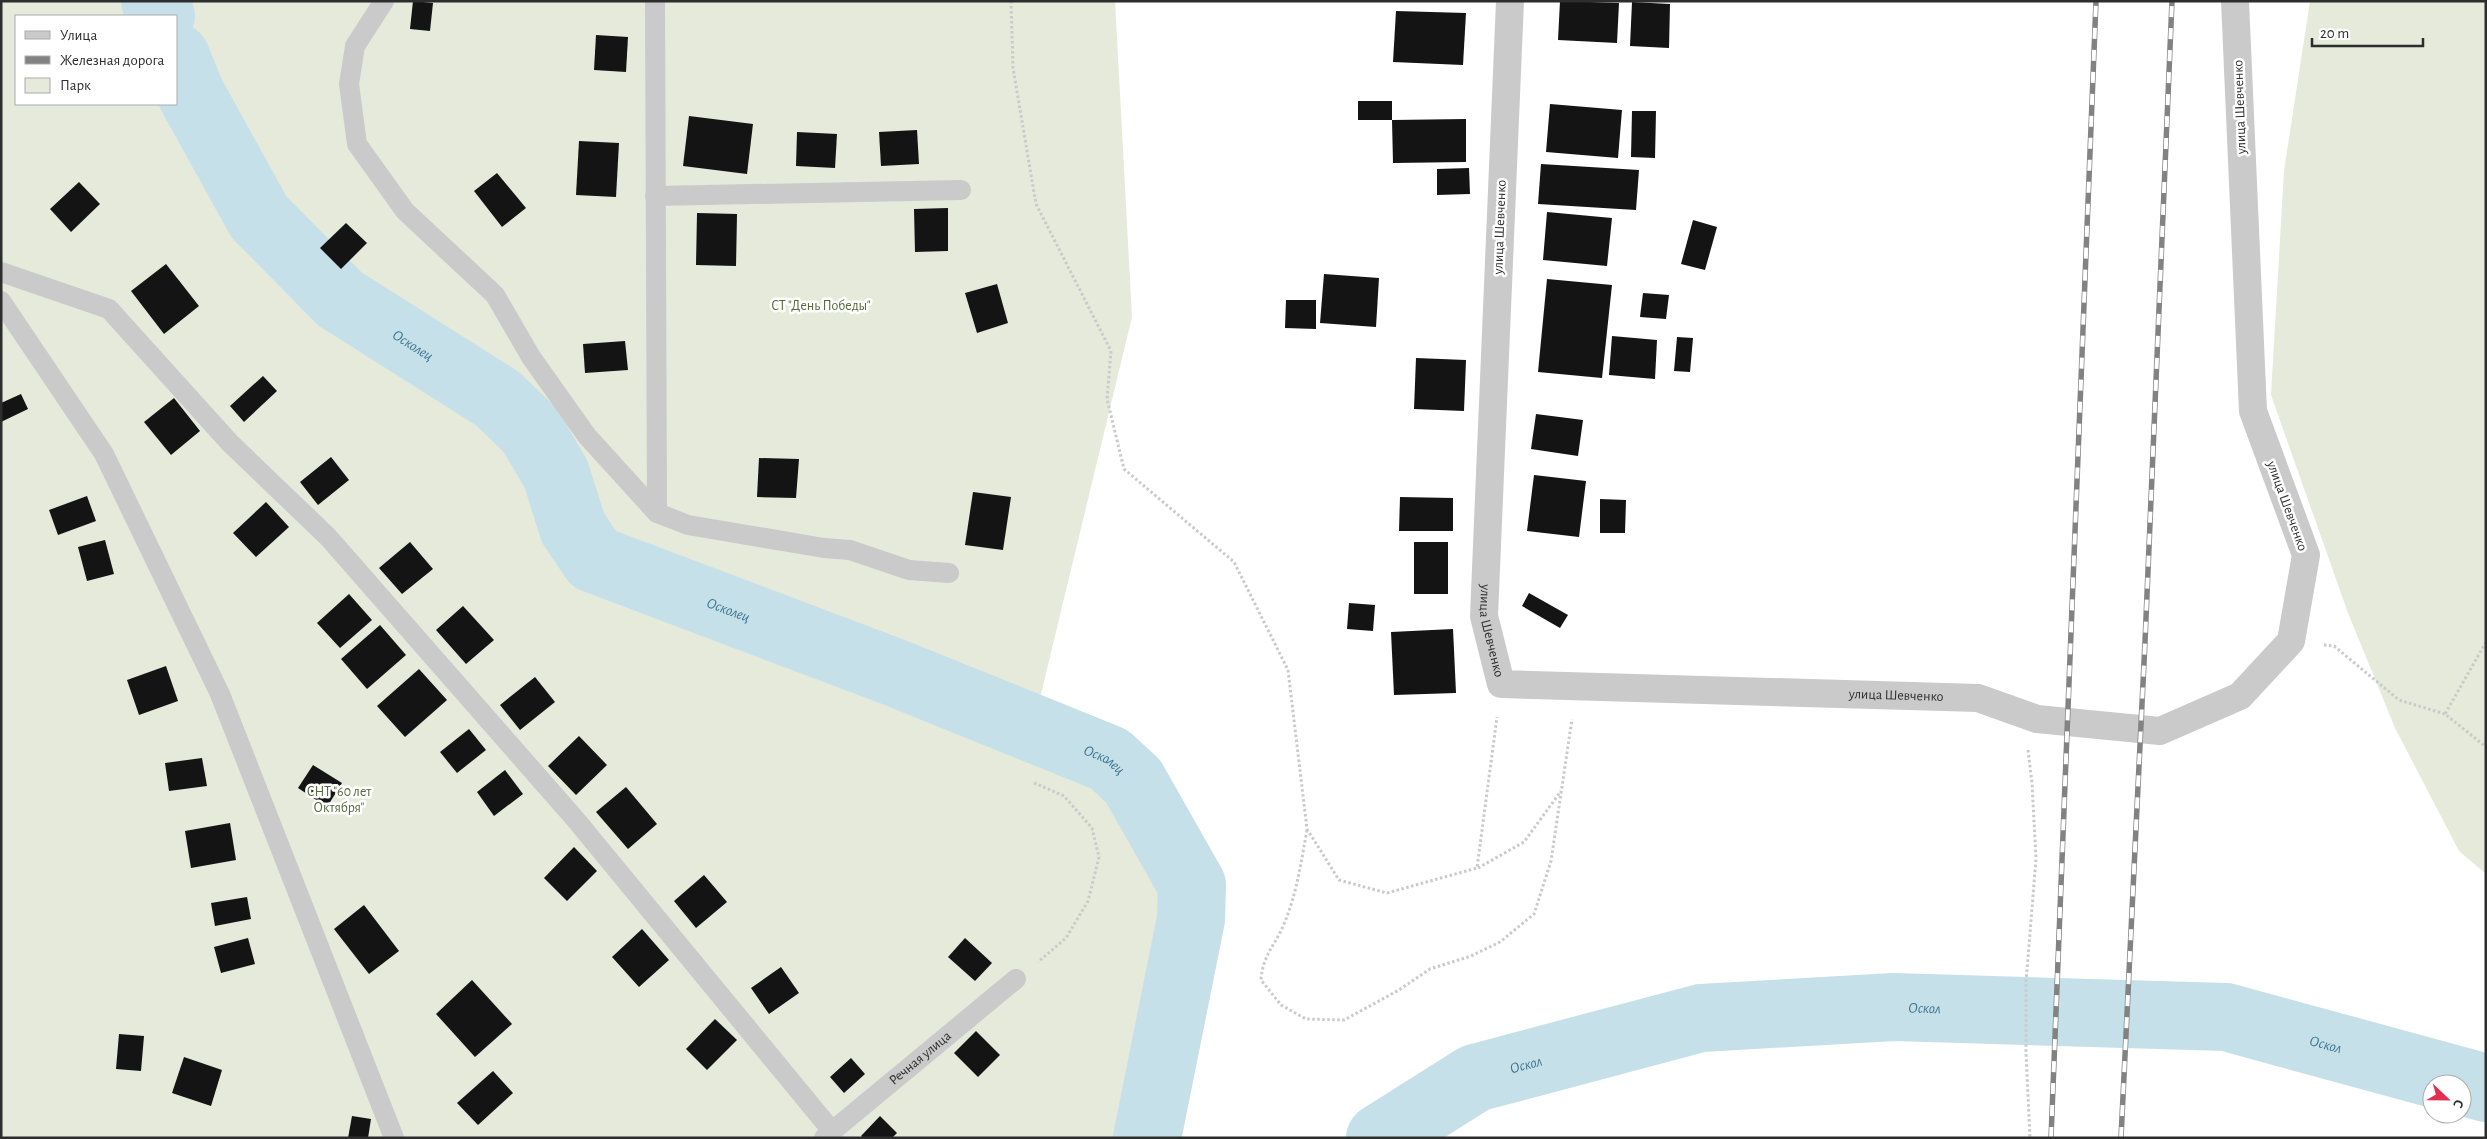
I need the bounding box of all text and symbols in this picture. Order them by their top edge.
legend [15,15,178,105]
scale bar [2312,15,2423,47]
text: 20 m [2320,26,2349,41]
text: Улица [60,28,97,43]
text: Железная дорога [60,53,165,68]
street label: улица Шевченко [2231,59,2249,155]
text: Парк [60,78,91,93]
street label: улица Шевченко [1491,179,1509,275]
park label: СТ "День Победы" [771,299,871,313]
water label: Осколец [390,327,436,364]
street label: улица Шевченко [2264,458,2310,553]
street label: улица Шевченко [1477,583,1506,679]
water label: Осколец [705,595,752,625]
street label: улица Шевченко [1848,687,1944,704]
water label: Осколец [1082,742,1128,777]
park label: СНТ "60 лет Октября" [307,785,372,815]
water label: Оскол [1908,1000,1941,1016]
street label: Речная улица [887,1028,954,1088]
water label: Оскол [2308,1033,2343,1056]
water label: Оскол [1508,1053,1544,1076]
north arrow [2422,1074,2472,1124]
text: С [2450,1097,2466,1110]

